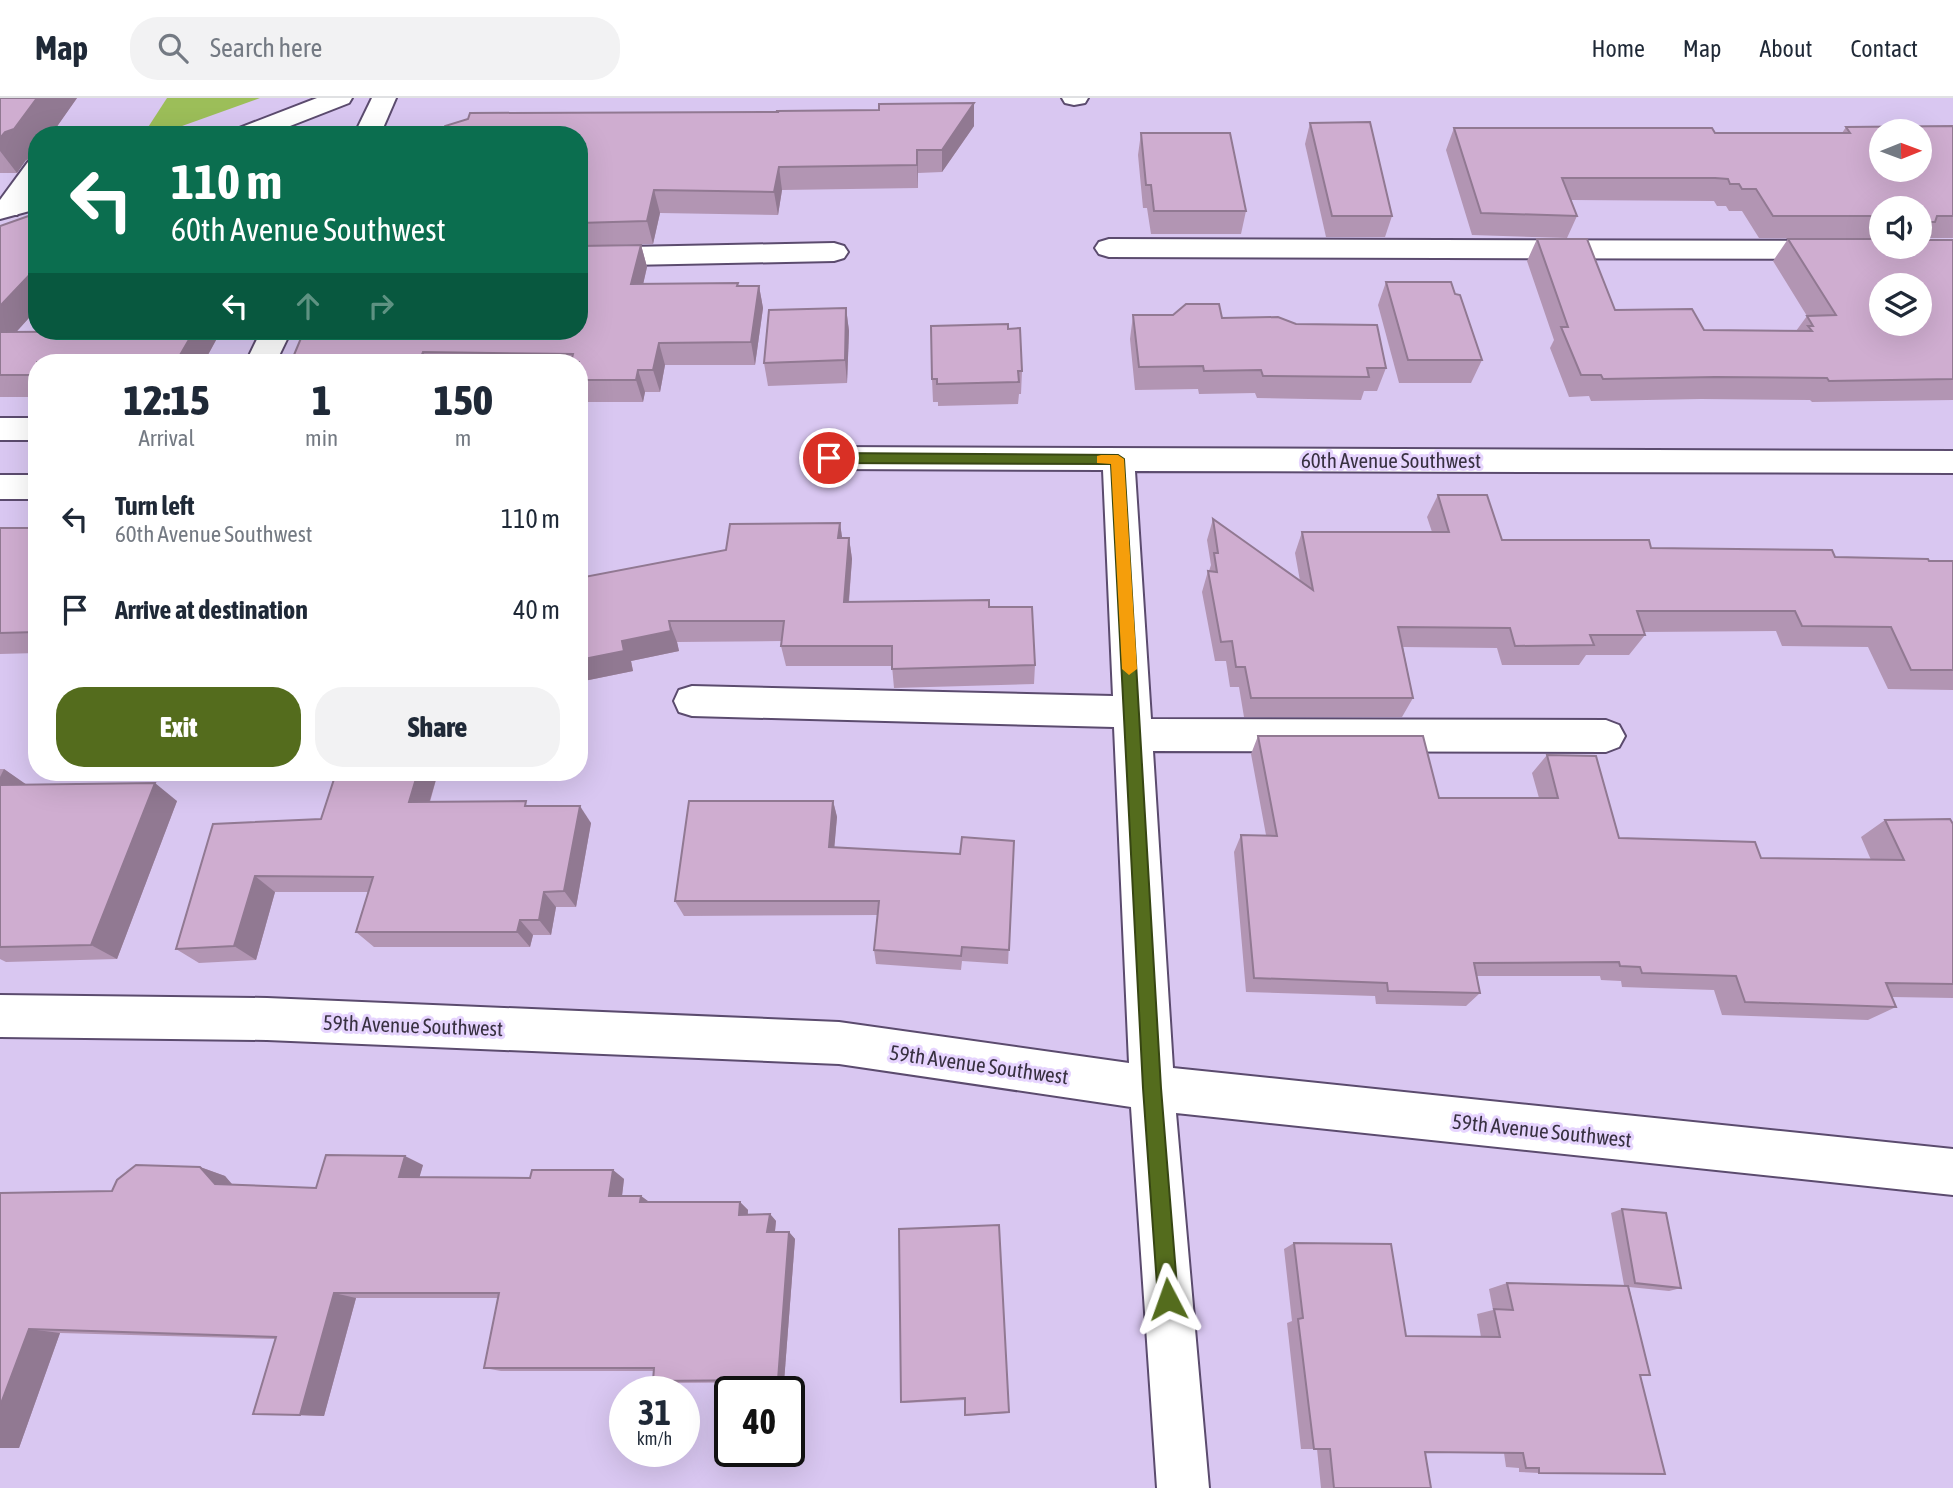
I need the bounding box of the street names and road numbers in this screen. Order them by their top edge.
street label: 60th Avenue Southwest [1301,448,1481,472]
street label: 59th Avenue Southwest [323,1010,503,1040]
street label: 59th Avenue Southwest [888,1040,1070,1088]
street label: 59th Avenue Southwest [1451,1109,1633,1151]

